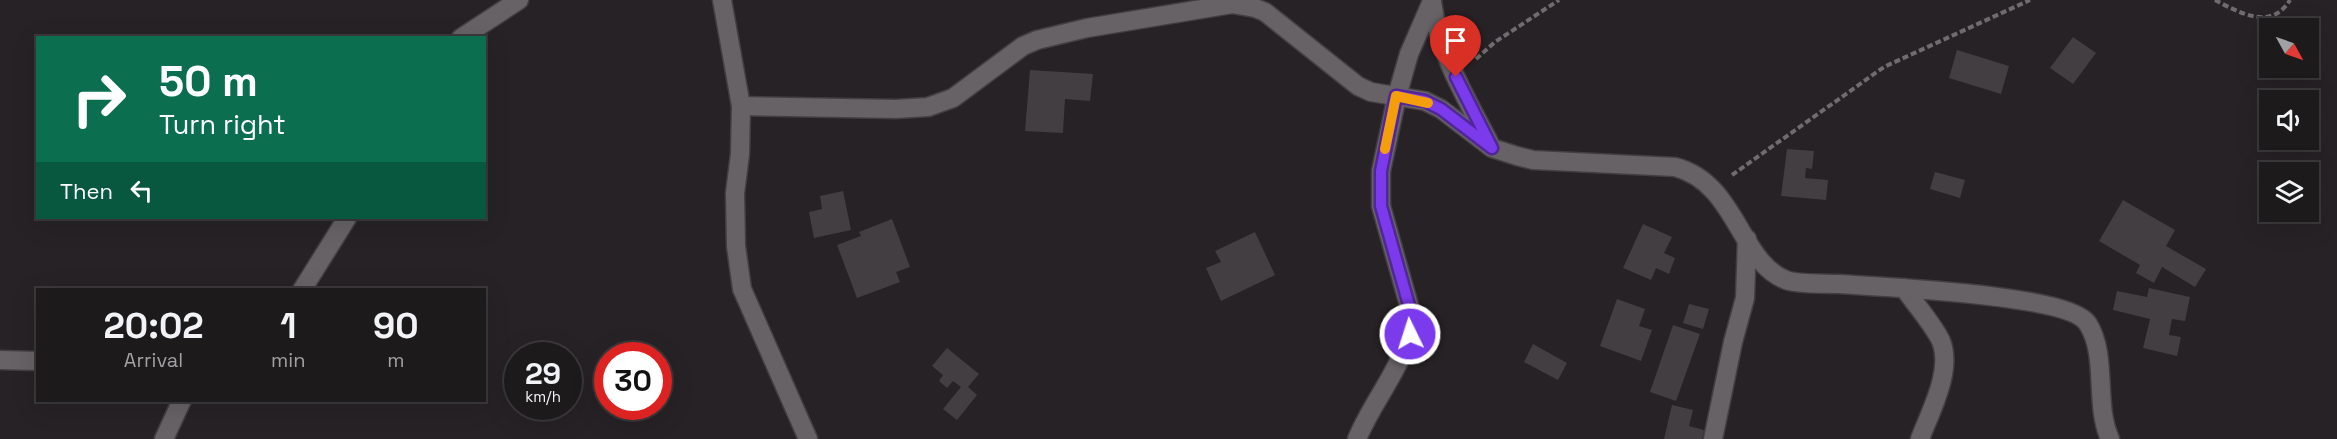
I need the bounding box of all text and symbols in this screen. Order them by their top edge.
pin [1430,15,1481,77]
north arrow [2259,18,2319,78]
map controls [2259,18,2319,222]
icon: arrive [1439,24,1472,57]
text: 50 m [159,55,258,108]
icon: right [60,60,138,138]
button: sound [2259,90,2319,150]
text: Turn right [159,107,286,142]
button: layers [2259,162,2319,222]
icon: left [125,174,158,207]
text: Then [60,177,113,205]
position arrow [1378,302,1442,366]
text: 20:02 [103,303,204,349]
text: 1 [280,303,296,349]
text: 90 [373,303,419,349]
speed limit sign: 30 [594,342,672,420]
text: Arrival [124,347,183,373]
text: min [271,347,305,373]
text: m [387,347,404,373]
text: 29 [525,354,561,393]
text: km/h [525,387,561,406]

